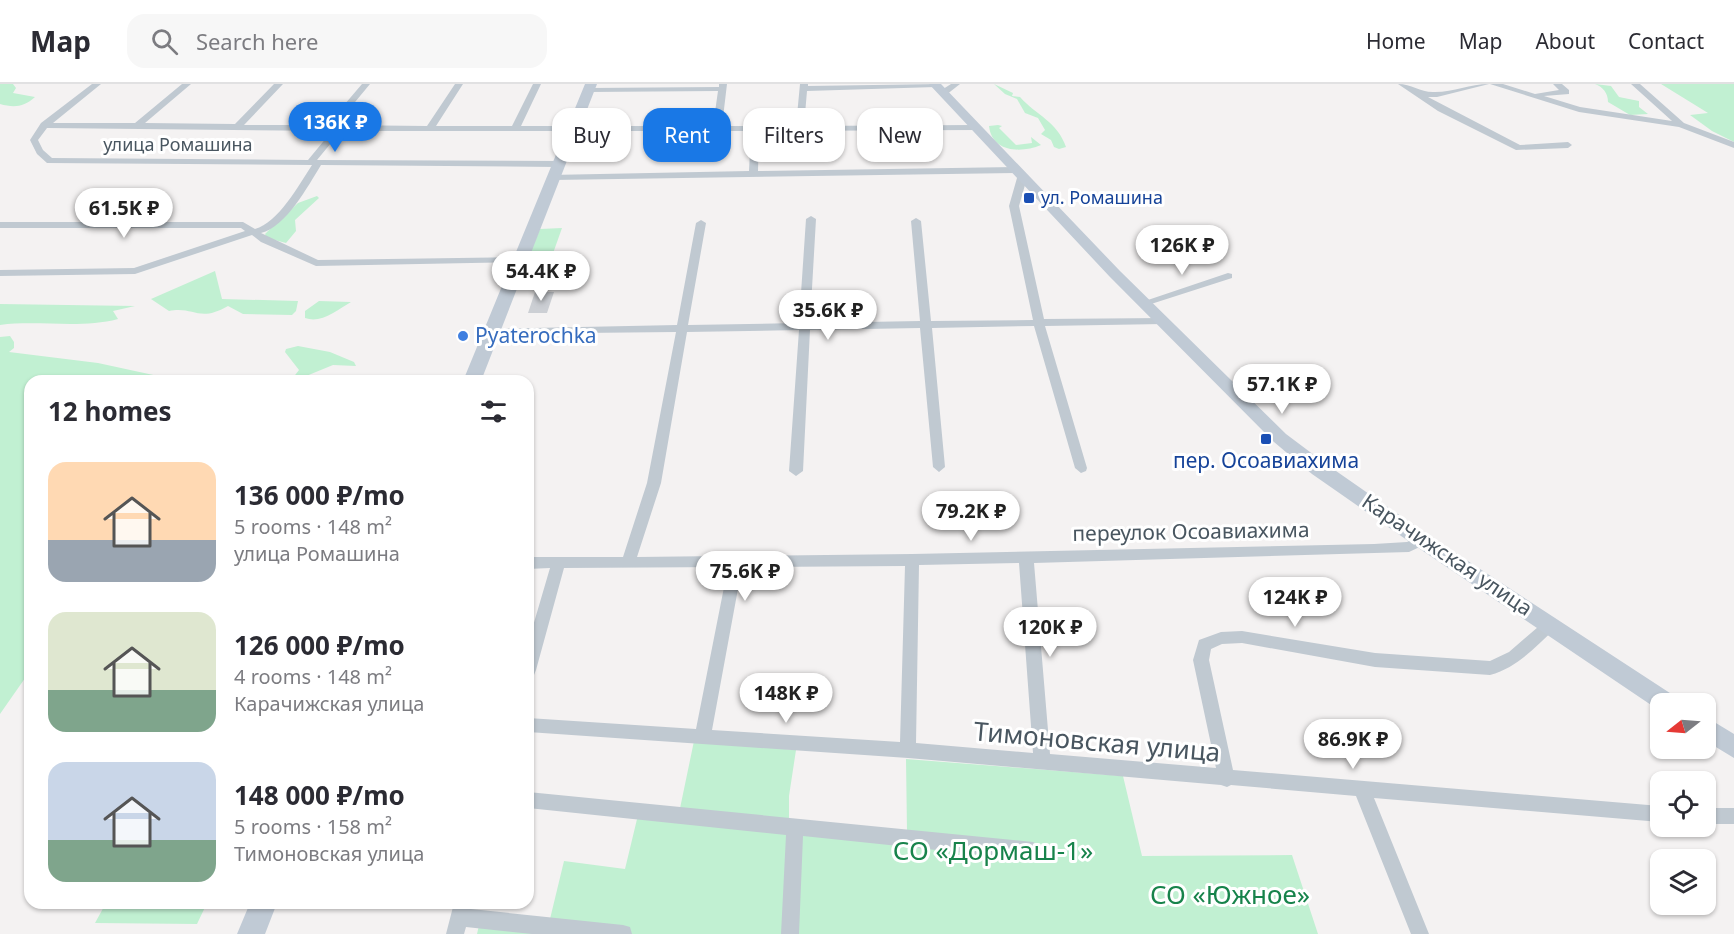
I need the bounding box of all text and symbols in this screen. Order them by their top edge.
search box [127,14,547,68]
text: Map [30,22,91,60]
icon: search [148,25,181,58]
text: Search here [196,26,318,56]
text: Home [1366,27,1426,55]
text: Map [1459,27,1502,55]
text: About [1535,27,1595,55]
text: Contact [1628,27,1704,55]
pin: 136K ₽ [286,102,384,153]
text: 136K ₽ [303,108,367,135]
chip: Buy [552,108,631,162]
chip: Rent [643,108,731,162]
chip: Filters [743,108,845,162]
chip: New [857,108,943,162]
street label: улица Ромашина [103,132,253,156]
place label: ул. Ромашина [1041,185,1163,209]
pin: 61.5K ₽ [69,188,179,239]
marker: ул. Ромашина [1022,191,1036,205]
text: 61.5K ₽ [89,194,159,221]
pin: 126K ₽ [1133,225,1231,276]
text: 126K ₽ [1150,231,1214,258]
pin: 54.4K ₽ [486,251,596,302]
text: 54.4K ₽ [506,257,576,284]
pin: 35.6K ₽ [773,290,883,341]
text: 35.6K ₽ [793,296,863,323]
place label: Pyaterochka [475,321,597,349]
marker: Pyaterochka [456,329,470,343]
pin: 57.1K ₽ [1227,364,1337,415]
text: 57.1K ₽ [1247,370,1317,397]
text: 12 homes [48,393,172,429]
icon: filters [477,395,510,428]
marker: пер. Осоавиахима [1259,432,1273,446]
place label: пер. Осоавиахима [1173,446,1359,474]
text: 136 000 ₽/mo [234,477,405,513]
icon: home [96,486,168,558]
street label: Карачижская улица [1357,487,1538,622]
pin: 79.2K ₽ [916,491,1026,542]
text: 79.2K ₽ [936,497,1006,524]
text: 5 rooms · 148 m² [234,513,392,540]
street label: переулок Осоавиахима [1072,515,1310,547]
text: улица Ромашина [234,540,400,567]
pin: 75.6K ₽ [690,551,800,602]
text: 75.6K ₽ [710,557,780,584]
pin: 124K ₽ [1246,577,1344,628]
text: 124K ₽ [1263,583,1327,610]
pin: 120K ₽ [1001,607,1099,658]
text: 120K ₽ [1018,613,1082,640]
text: 126 000 ₽/mo [234,627,405,663]
icon: home [96,636,168,708]
text: 4 rooms · 148 m² [234,663,392,690]
pin: 148K ₽ [737,673,835,724]
text: 148K ₽ [754,679,818,706]
text: Карачижская улица [234,690,424,717]
north arrow [1650,693,1716,759]
map controls [1650,693,1716,915]
street label: Тимоновская улица [972,712,1222,770]
pin: 86.9K ₽ [1298,719,1408,770]
text: 86.9K ₽ [1318,725,1388,752]
button: locate [1650,771,1716,837]
text: 148 000 ₽/mo [234,777,405,813]
icon: home [96,786,168,858]
text: 5 rooms · 158 m² [234,813,392,840]
park label: СО «Дормаш-1» [893,832,1093,868]
text: Тимоновская улица [234,840,424,867]
button: layers [1650,849,1716,915]
park label: СО «Южное» [1150,876,1310,912]

